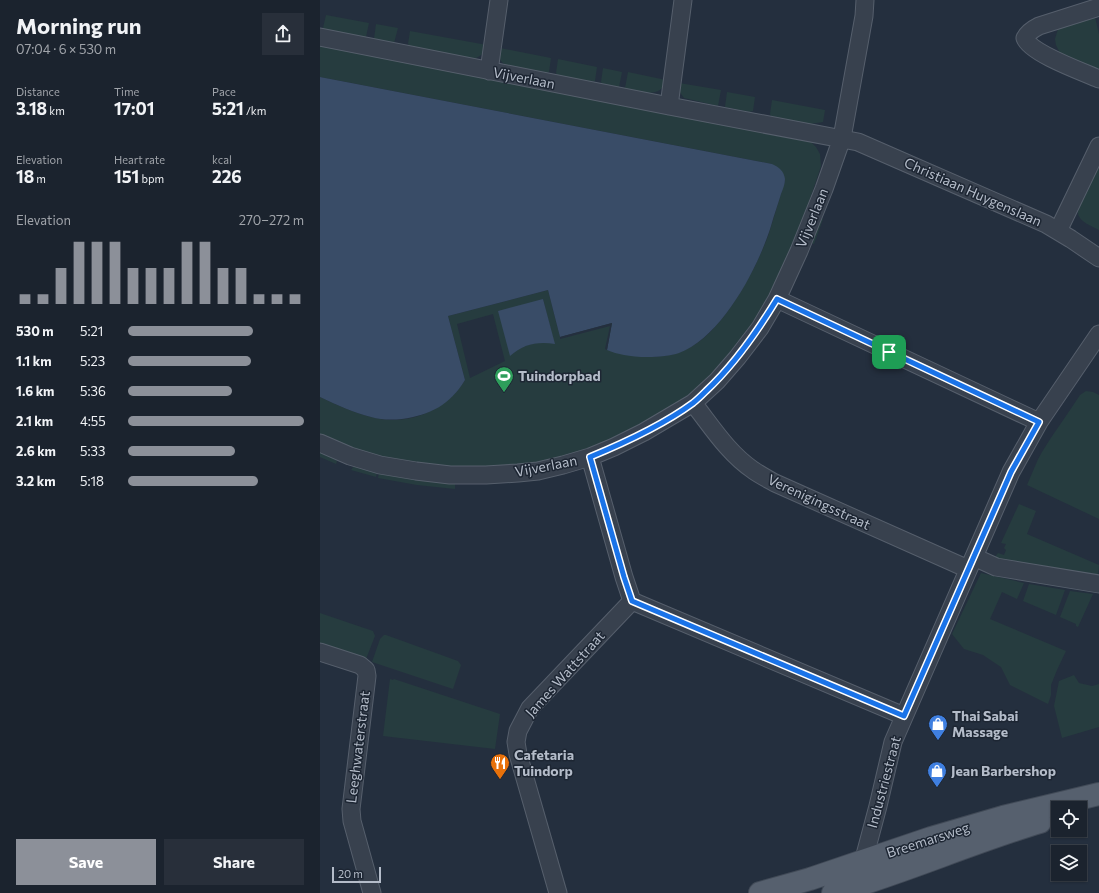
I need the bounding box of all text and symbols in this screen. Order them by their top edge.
text: Morning run [16,12,142,39]
button: share [262,13,304,55]
text: 07:04 · 6 × 530 m [16,41,116,57]
street label: Vijverlaan [492,63,557,92]
text: Distance [16,85,60,98]
text: Time [114,85,139,98]
text: Pace [212,85,236,98]
text: 3.18 [16,98,47,119]
text: 17:01 [114,98,155,119]
text: 5:21 [212,98,244,119]
text: km [47,104,65,117]
text: /km [244,104,266,117]
text: Elevation [16,153,62,166]
text: Heart rate [114,153,165,166]
text: kcal [212,153,232,166]
street label: Christiaan Huygenslaan [902,154,1045,230]
text: 18 [16,166,34,187]
text: 151 [114,166,139,187]
text: 226 [212,166,242,187]
text: m [34,172,46,185]
text: bpm [139,172,164,185]
street label: Vijverlaan [792,185,831,250]
text: Elevation [16,212,71,228]
text: 270–272 m [239,212,304,228]
text: 530 m [16,323,54,339]
text: 5:21 [80,323,103,339]
pin [872,335,906,369]
icon: arrive [878,341,900,363]
text: 1.1 km [16,353,52,369]
text: 5:23 [80,353,105,369]
sports icon: Tuindorpbad [493,365,515,393]
place label: Tuindorpbad [518,367,601,384]
text: 1.6 km [16,383,54,399]
text: 5:36 [80,383,106,399]
text: 2.1 km [16,413,53,429]
text: 4:55 [80,413,106,429]
text: 2.6 km [16,443,56,459]
text: 5:33 [80,443,105,459]
street label: Vijverlaan [513,451,578,480]
street label: Verenigingsstraat [765,470,874,533]
text: 3.2 km [16,473,56,489]
text: 5:18 [80,473,104,489]
street label: James Wattstraat [521,627,608,720]
street label: Leeghwaterstraat [342,690,373,804]
place label: Thai Sabai Massage [952,707,1019,740]
shop icon: Thai Sabai Massage [927,713,949,741]
street label: Industriestraat [863,734,904,830]
place label: Cafetaria Tuindorp [514,746,574,779]
restaurant icon: Cafetaria Tuindorp [489,752,511,780]
shop icon: Jean Barbershop [926,760,948,788]
place label: Jean Barbershop [951,762,1056,779]
map controls [1051,801,1087,881]
button: locate [1051,801,1087,837]
street label: Breemarsweg [884,818,972,861]
button: Save [16,839,156,885]
button: Share [164,839,304,885]
button: layers [1051,845,1087,881]
scale bar [332,865,381,884]
text: 20 m [338,867,363,880]

